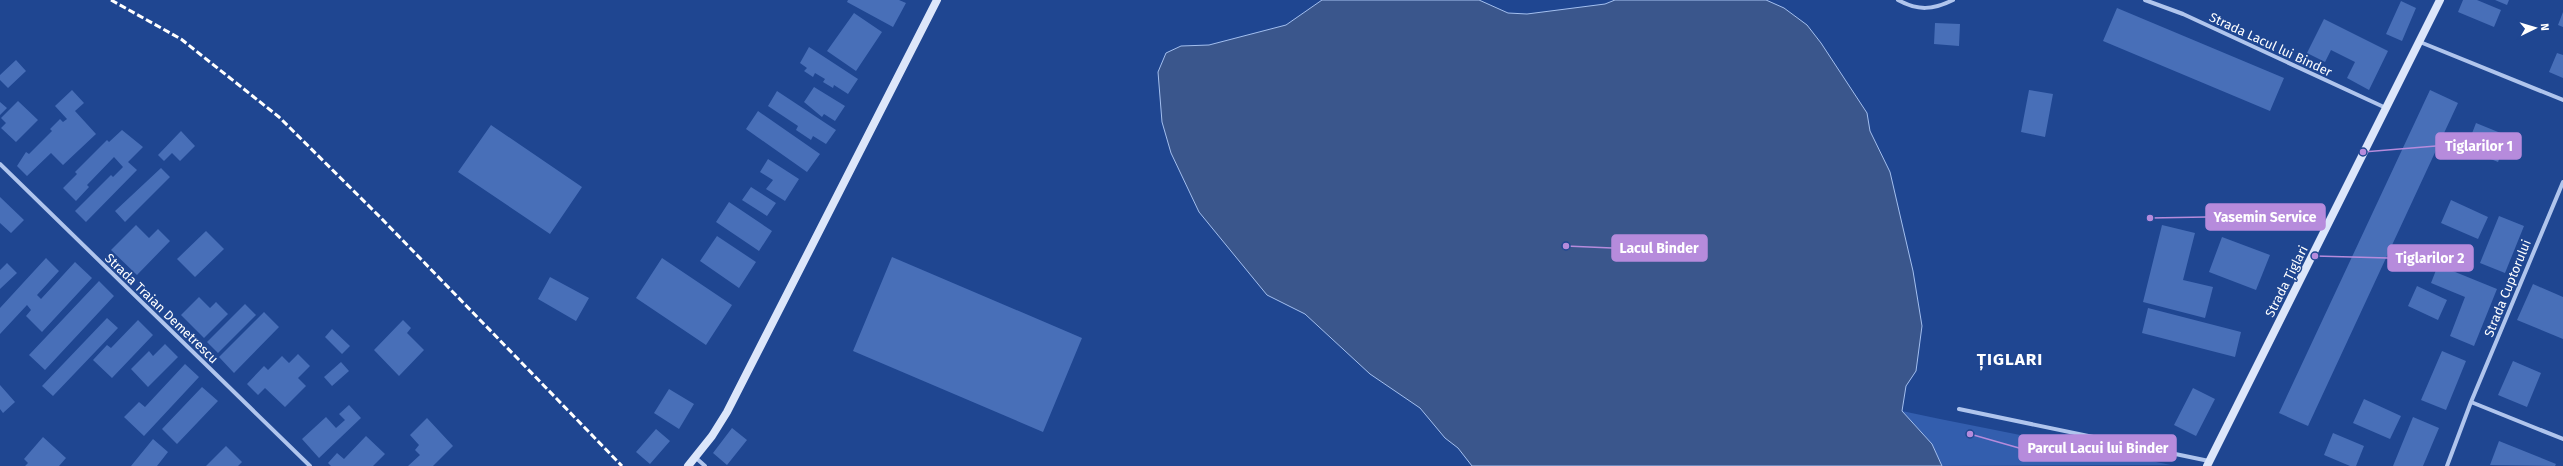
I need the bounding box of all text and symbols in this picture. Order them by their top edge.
north arrow [2515,8,2555,48]
street label: Strada Lacul lui Binder [2207,9,2334,79]
text: N [2538,23,2551,31]
callout: Tiglarilor 1 [2436,133,2521,159]
text: Tiglarilor 1 [2445,138,2513,155]
callout: Yasemin Service [2206,204,2325,230]
text: Yasemin Service [2213,209,2317,226]
callout: Lacul Binder [1612,235,1707,261]
street label: Strada Cuptorului [2481,237,2534,339]
text: Lacul Binder [1619,240,1699,257]
street label: Strada Țiglari [2262,243,2312,320]
callout: Tiglarilor 2 [2388,245,2473,271]
street label: Strada Traian Demetrescu [102,250,221,366]
text: Tiglarilor 2 [2396,250,2464,267]
district label: ȚIGLARI [1977,349,2043,371]
callout: Parcul Lacui lui Binder [2019,435,2176,461]
text: Parcul Lacui lui Binder [2028,440,2169,457]

